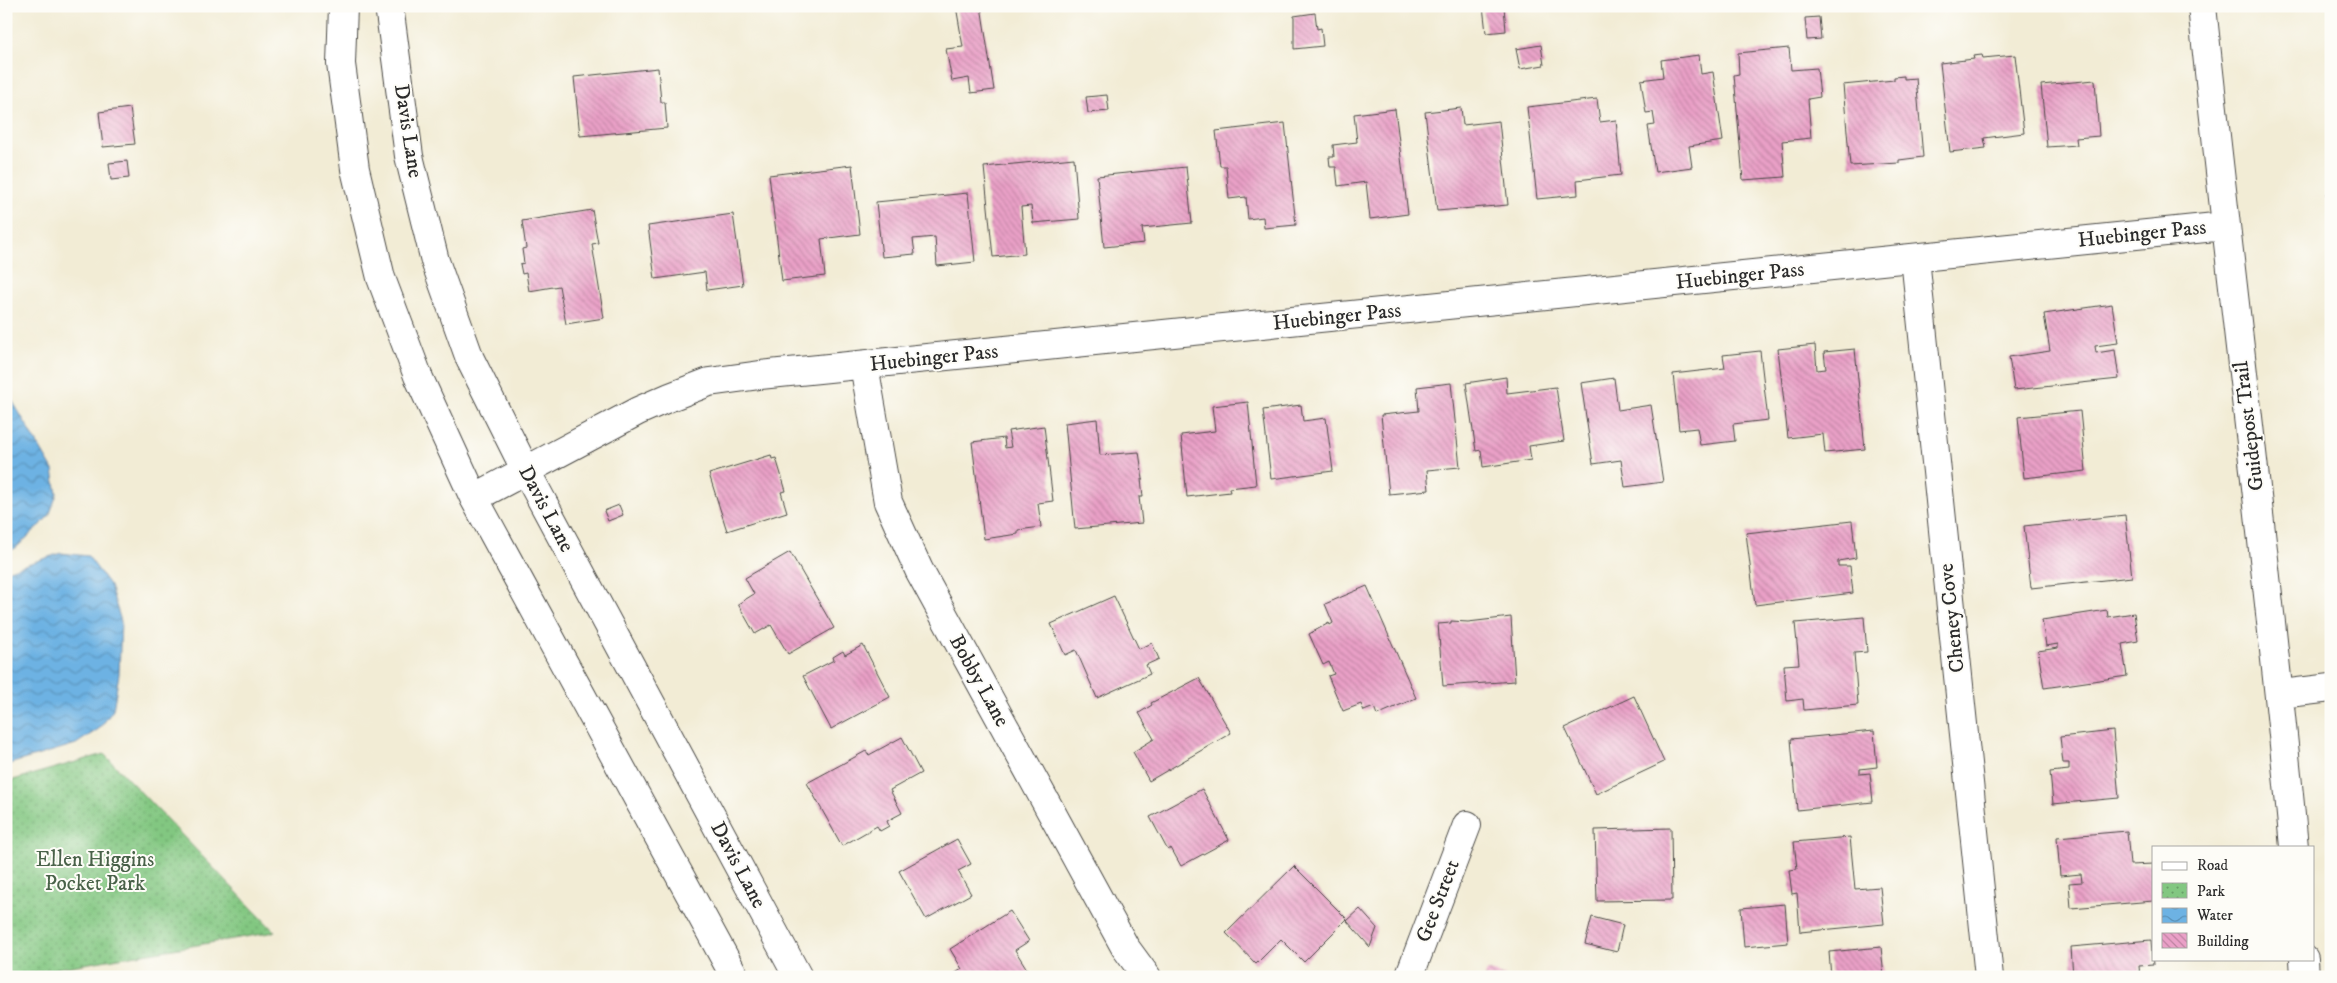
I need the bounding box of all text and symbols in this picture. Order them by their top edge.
street label: Davis Lane [388,82,428,180]
street label: Huebinger Pass [2077,214,2207,254]
street label: Huebinger Pass [1675,256,1805,296]
street label: Huebinger Pass [1272,297,1402,337]
street label: Huebinger Pass [869,338,999,378]
street label: Guidepost Trail [2228,359,2270,492]
street label: Davis Lane [512,461,580,557]
street label: Cheney Cove [1933,562,1971,674]
street label: Bobby Lane [943,630,1015,732]
street label: Davis Lane [704,817,772,913]
legend [2152,846,2314,960]
park label: Ellen Higgins Pocket Park [36,847,154,897]
street label: Gee Street [1410,856,1466,946]
text: Road [2197,856,2229,875]
text: Park [2197,882,2226,901]
text: Water [2196,906,2233,925]
text: Building [2197,932,2249,951]

